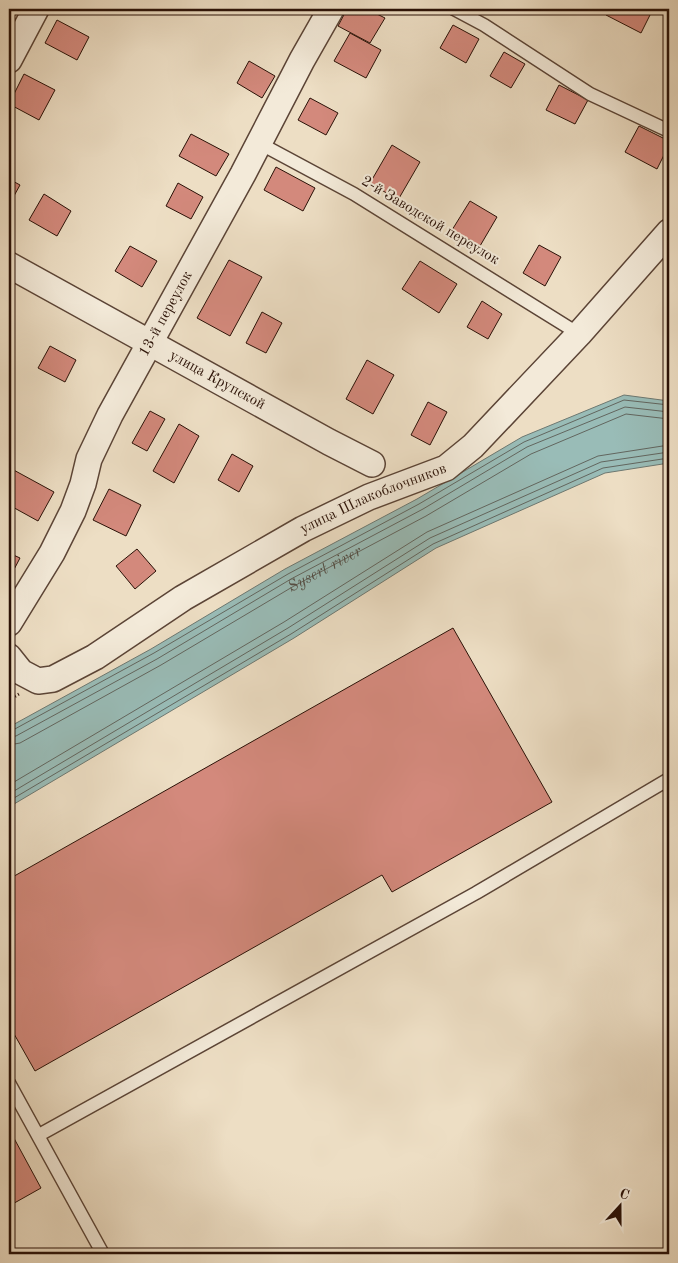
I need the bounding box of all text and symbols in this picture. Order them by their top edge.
street label: 2-й Заводской переулок [358,174,502,268]
street label: 13-й переулок [136,268,196,359]
street label: улица Крупской [167,348,268,413]
street label: улица Шлакоблочников [298,461,448,537]
water label: Sysert river [285,543,366,596]
north arrow [596,1180,646,1230]
text: С [617,1187,631,1203]

